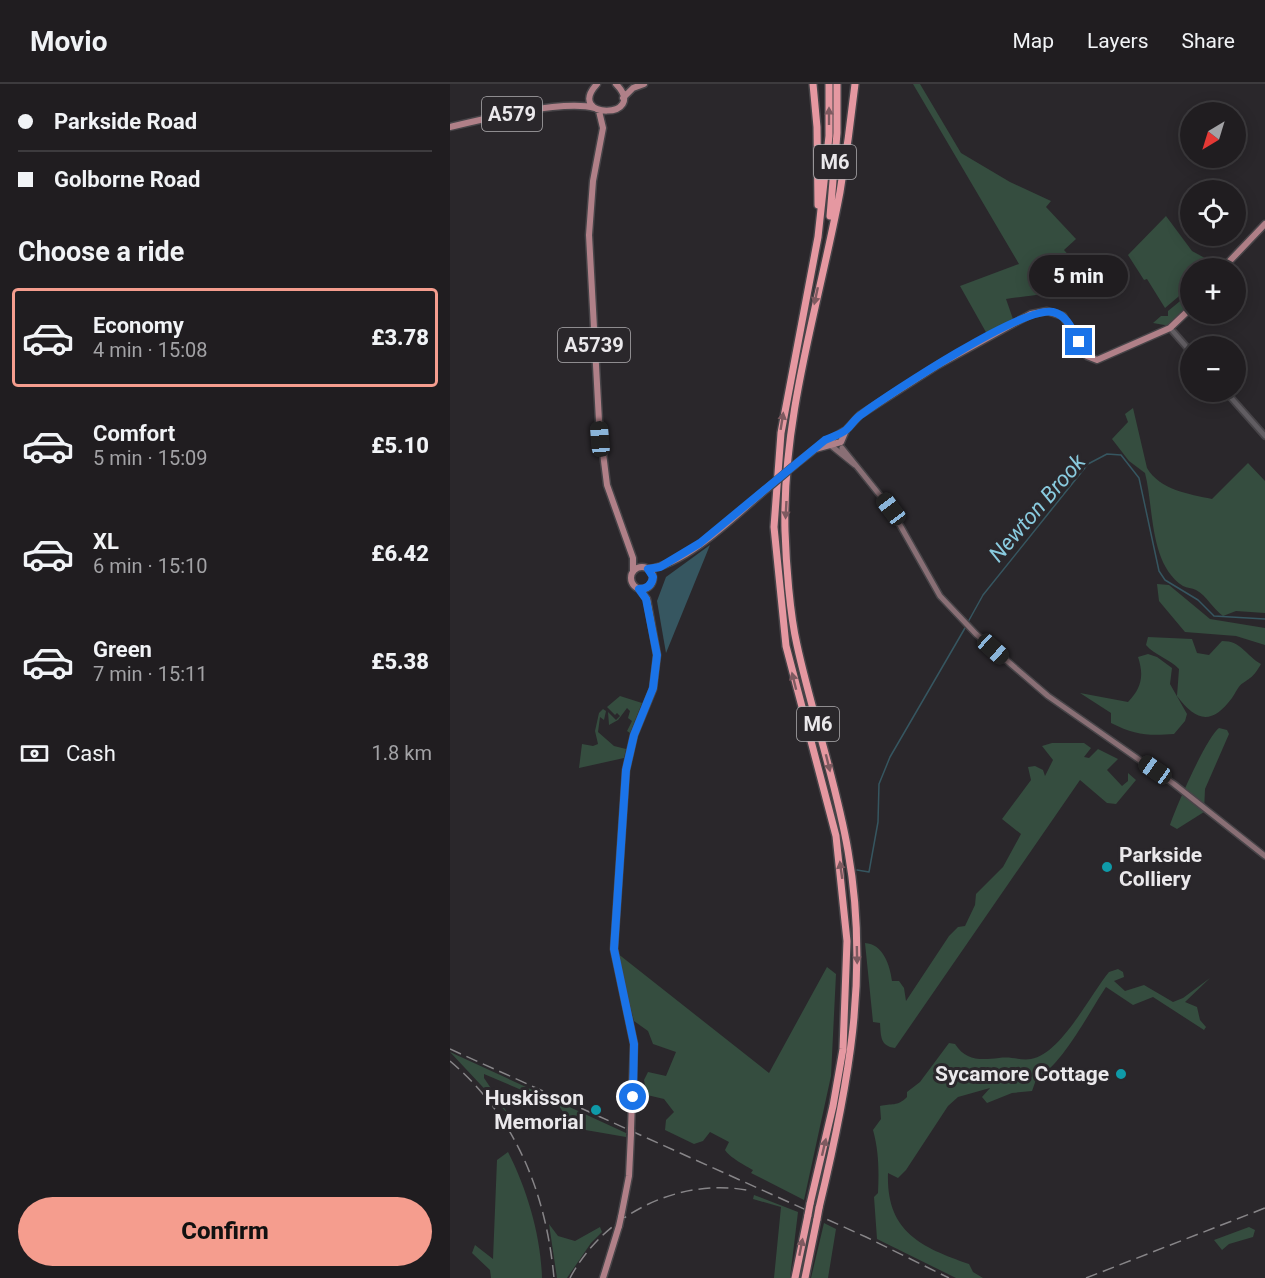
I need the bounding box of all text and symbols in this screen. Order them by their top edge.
text: Movio [30,25,108,58]
text: Map [1012,29,1054,53]
text: Layers [1087,29,1148,53]
text: Share [1181,29,1235,53]
road number: A579 [482,97,542,131]
north arrow [1180,102,1246,168]
map controls [1180,102,1246,402]
one-way arrow [824,107,834,126]
text: Parkside Road [54,109,197,134]
road number: M6 [814,145,856,179]
text: Golborne Road [54,167,200,192]
button: locate [1180,180,1246,246]
text: Choose a ride [18,236,184,268]
callout: 5 min [1030,255,1128,297]
button: + [1180,258,1246,324]
text: 5 min [1053,264,1104,288]
one-way arrow [811,287,820,306]
icon: car [21,311,75,365]
text: Economy [93,313,184,338]
text: £3.78 [371,325,429,350]
road number: A5739 [558,328,630,362]
route end [1065,328,1092,355]
button: − [1180,336,1246,402]
text: 4 min · 15:08 [93,338,208,362]
one-way arrow [778,412,787,431]
icon: car [21,419,75,473]
car [589,420,611,458]
text: Comfort [93,421,175,446]
text: £5.10 [371,433,429,458]
text: 5 min · 15:09 [93,446,208,470]
water label: Newton Brook [984,448,1091,567]
car [873,489,909,529]
one-way arrow [782,500,791,519]
icon: car [21,527,75,581]
text: XL [93,529,119,554]
text: £6.42 [371,541,429,566]
text: 6 min · 15:10 [93,554,208,578]
car [974,630,1012,668]
icon: car [21,635,75,689]
text: Green [93,637,152,662]
text: £5.38 [371,649,429,674]
text: 7 min · 15:11 [93,662,208,686]
one-way arrow [789,672,799,690]
road number: M6 [797,707,839,741]
icon: cash [18,737,51,770]
text: Cash [66,741,116,766]
text: 1.8 km [372,741,432,765]
car [1135,752,1175,788]
one-way arrow [823,754,833,772]
place label: Parkside Colliery [1119,843,1202,891]
marker: Parkside Colliery [1100,860,1114,874]
one-way arrow [837,861,846,880]
one-way arrow [852,946,862,965]
place label: Sycamore Cottage [935,1062,1109,1086]
marker: Sycamore Cottage [1114,1067,1128,1081]
route start [619,1083,646,1110]
place label: Huskisson Memorial [485,1086,584,1134]
marker: Huskisson Memorial [589,1103,603,1117]
one-way arrow [820,1138,830,1156]
button: Confirm [18,1197,432,1266]
one-way arrow [797,1237,806,1256]

